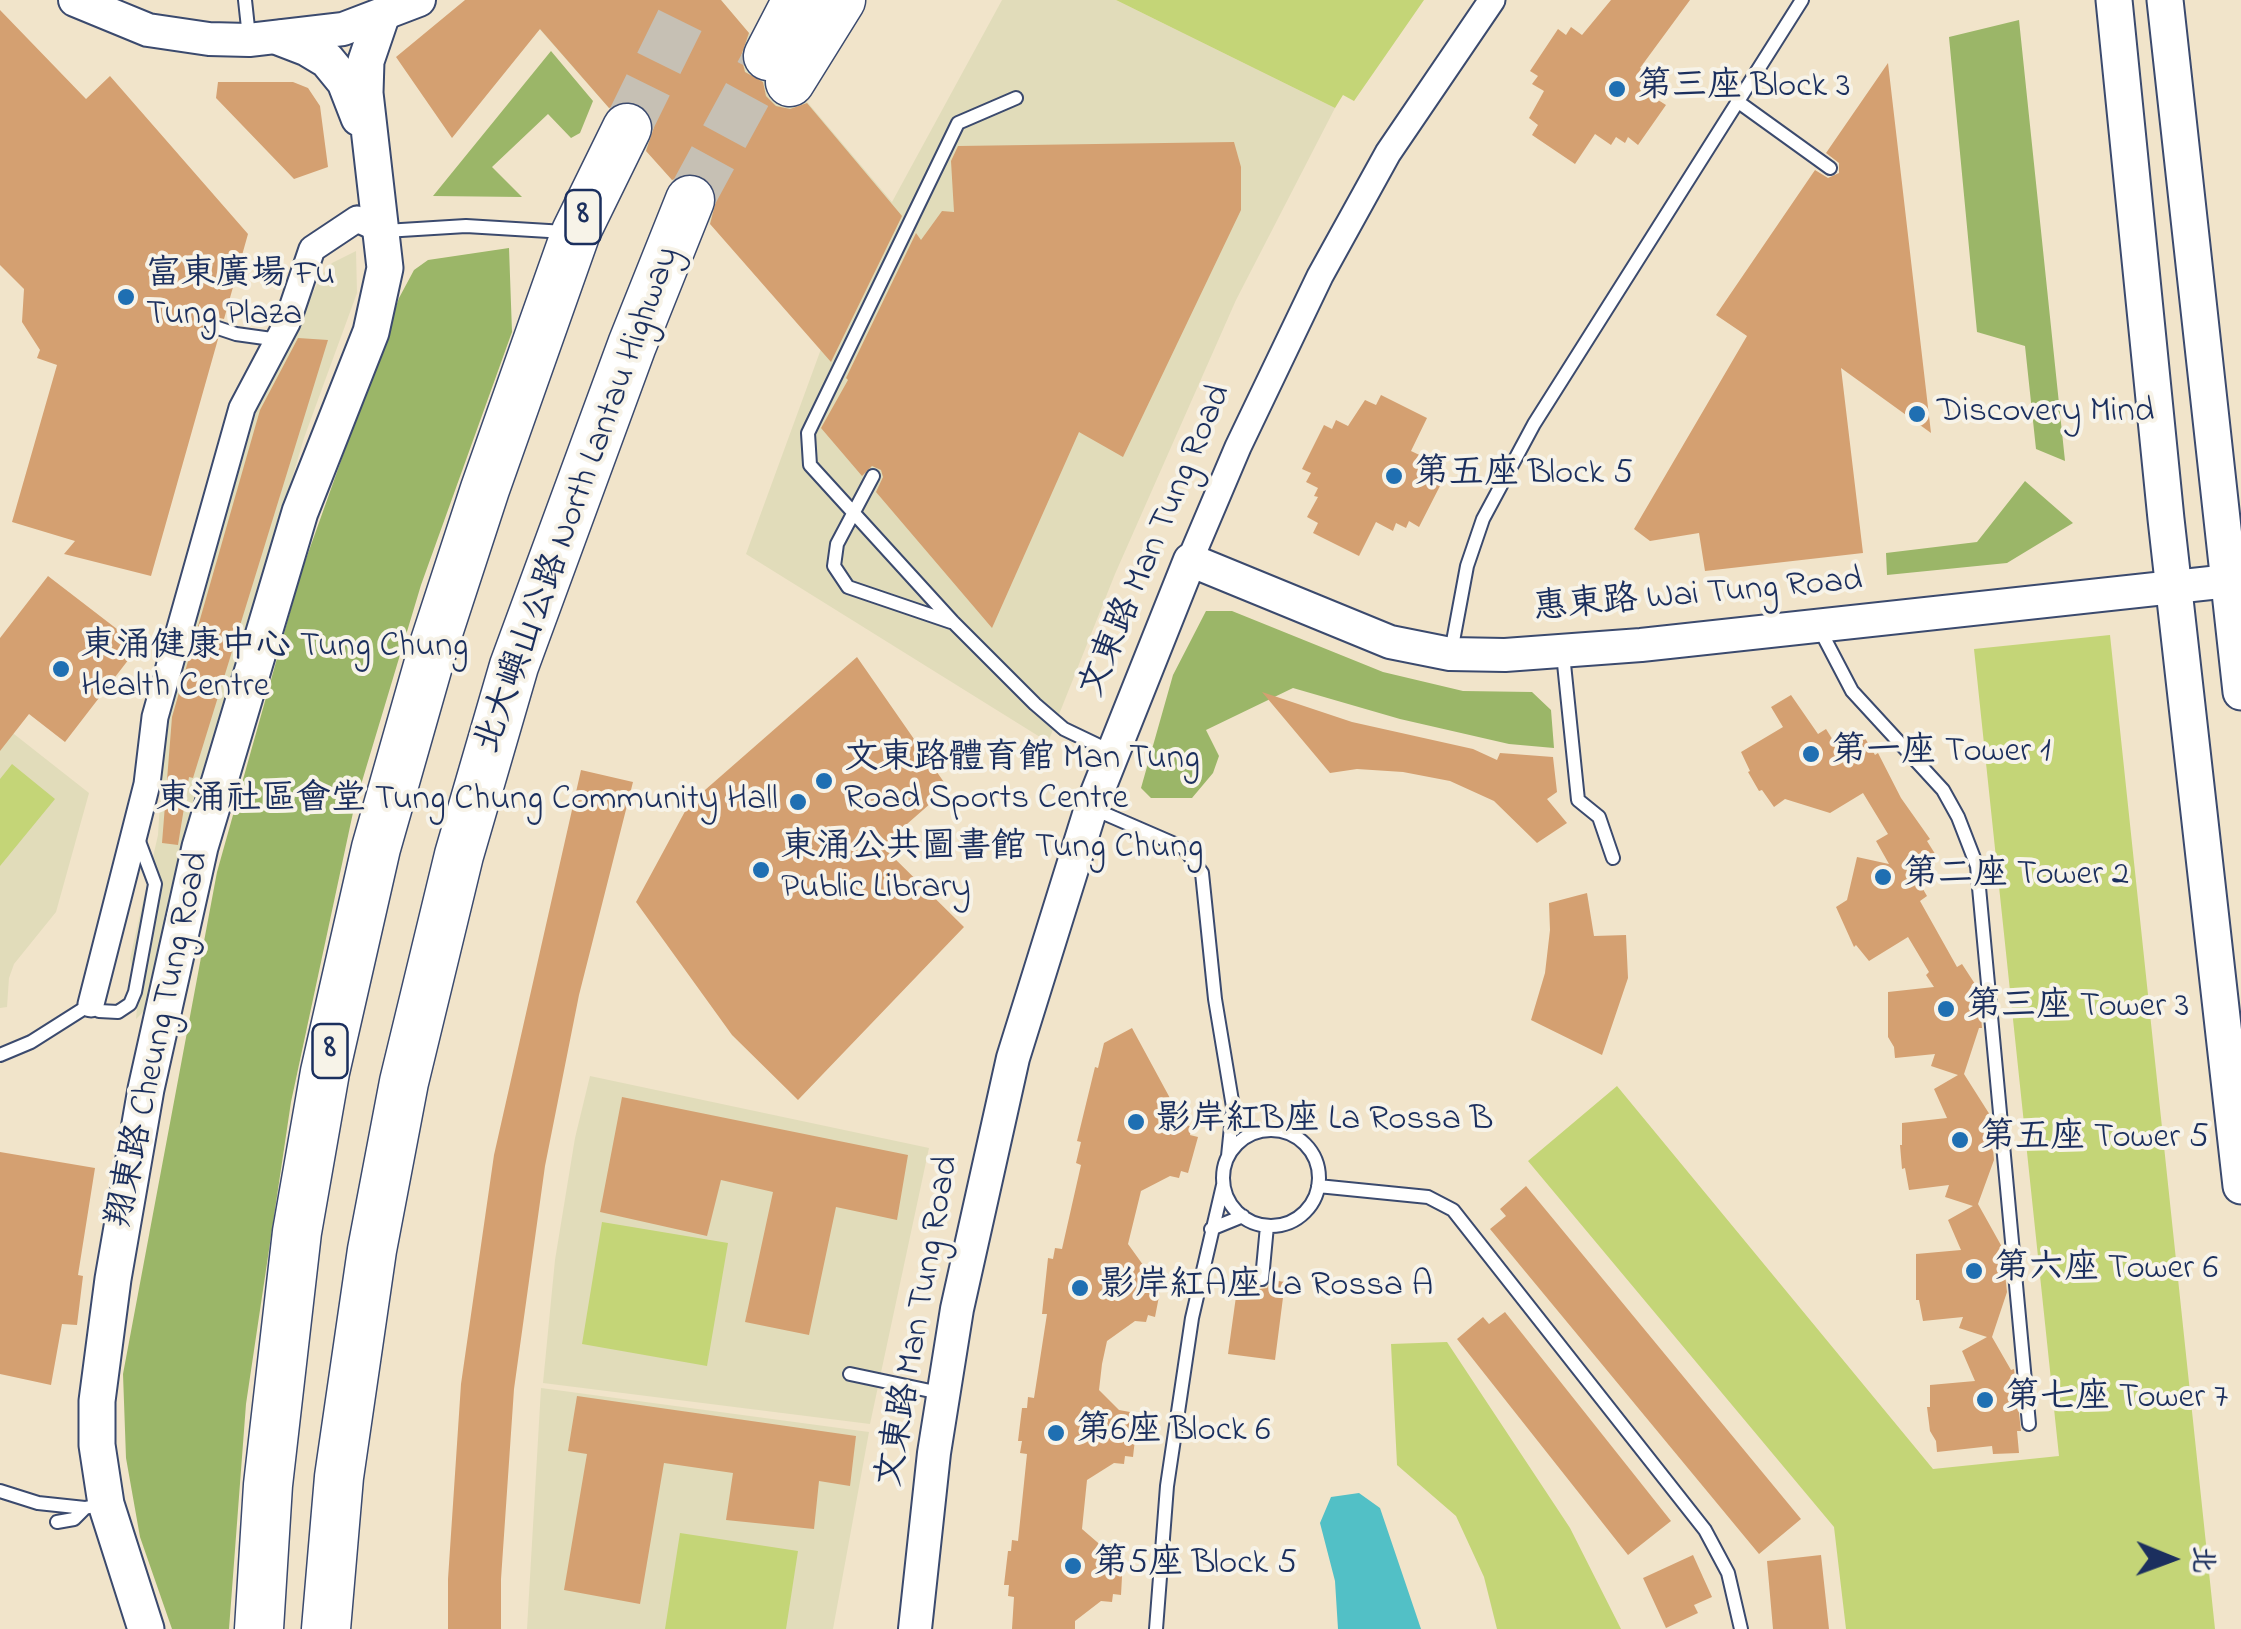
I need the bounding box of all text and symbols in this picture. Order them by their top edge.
place label: 第三座 Block 3 [1637,68,1850,110]
marker: 第三座 Block 3 [1606,78,1628,100]
road number: 8 [566,190,600,244]
street label: 北大嶼山公路 North Lantau Highway [469,242,691,760]
place label: 富東廣場 Fu Tung Plaza [146,256,335,338]
marker: 富東廣場 Fu Tung Plaza [115,286,137,308]
street label: 文東路 Man Tung Road [1073,379,1243,705]
place label: Discovery Mind [1937,393,2154,435]
marker: Discovery Mind [1906,403,1928,425]
place label: 第五座 Block 5 [1414,455,1633,497]
marker: 第五座 Block 5 [1383,465,1405,487]
street label: 惠東路 Wai Tung Road [1532,562,1864,632]
place label: 東涌健康中心 Tung Chung Health Centre [81,628,468,710]
marker: 東涌健康中心 Tung Chung Health Centre [50,658,72,680]
place label: 第一座 Tower 1 [1831,733,2051,775]
place label: 文東路體育館 Man Tung Road Sports Centre [844,740,1200,822]
marker: 第一座 Tower 1 [1800,743,1822,765]
marker: 文東路體育館 Man Tung Road Sports Centre [813,770,835,792]
place label: 東涌社區會堂 Tung Chung Community Hall [156,781,778,823]
marker: 東涌社區會堂 Tung Chung Community Hall [787,791,809,813]
place label: 東涌公共圖書館 Tung Chung Public Library [781,829,1203,911]
street label: 翔東路 Cheung Tung Road [101,848,221,1232]
place label: 第二座 Tower 2 [1903,856,2129,898]
marker: 東涌公共圖書館 Tung Chung Public Library [750,859,772,881]
marker: 第二座 Tower 2 [1872,866,1894,888]
place label: 第三座 Tower 3 [1966,988,2189,1030]
marker: 第三座 Tower 3 [1935,998,1957,1020]
road number: 8 [312,1024,348,1078]
place label: 影岸紅B座 La Rossa B [1156,1101,1493,1143]
marker: 影岸紅B座 La Rossa B [1125,1111,1147,1133]
place label: 第五座 Tower 5 [1980,1119,2209,1161]
marker: 第五座 Tower 5 [1949,1129,1971,1151]
street label: 文東路 Man Tung Road [871,1153,971,1491]
place label: 第六座 Tower 6 [1994,1250,2218,1292]
marker: 第六座 Tower 6 [1963,1260,1985,1282]
place label: 影岸紅A座 La Rossa A [1100,1267,1433,1309]
marker: 影岸紅A座 La Rossa A [1069,1277,1091,1299]
place label: 第七座 Tower 7 [2005,1379,2228,1421]
marker: 第七座 Tower 7 [1974,1389,1996,1411]
place label: 第6座 Block 6 [1076,1412,1271,1454]
marker: 第6座 Block 6 [1045,1422,1067,1444]
north arrow [2121,1509,2221,1609]
place label: 第5座 Block 5 [1093,1545,1297,1587]
text: 北 [2181,1545,2222,1574]
marker: 第5座 Block 5 [1062,1555,1084,1577]

